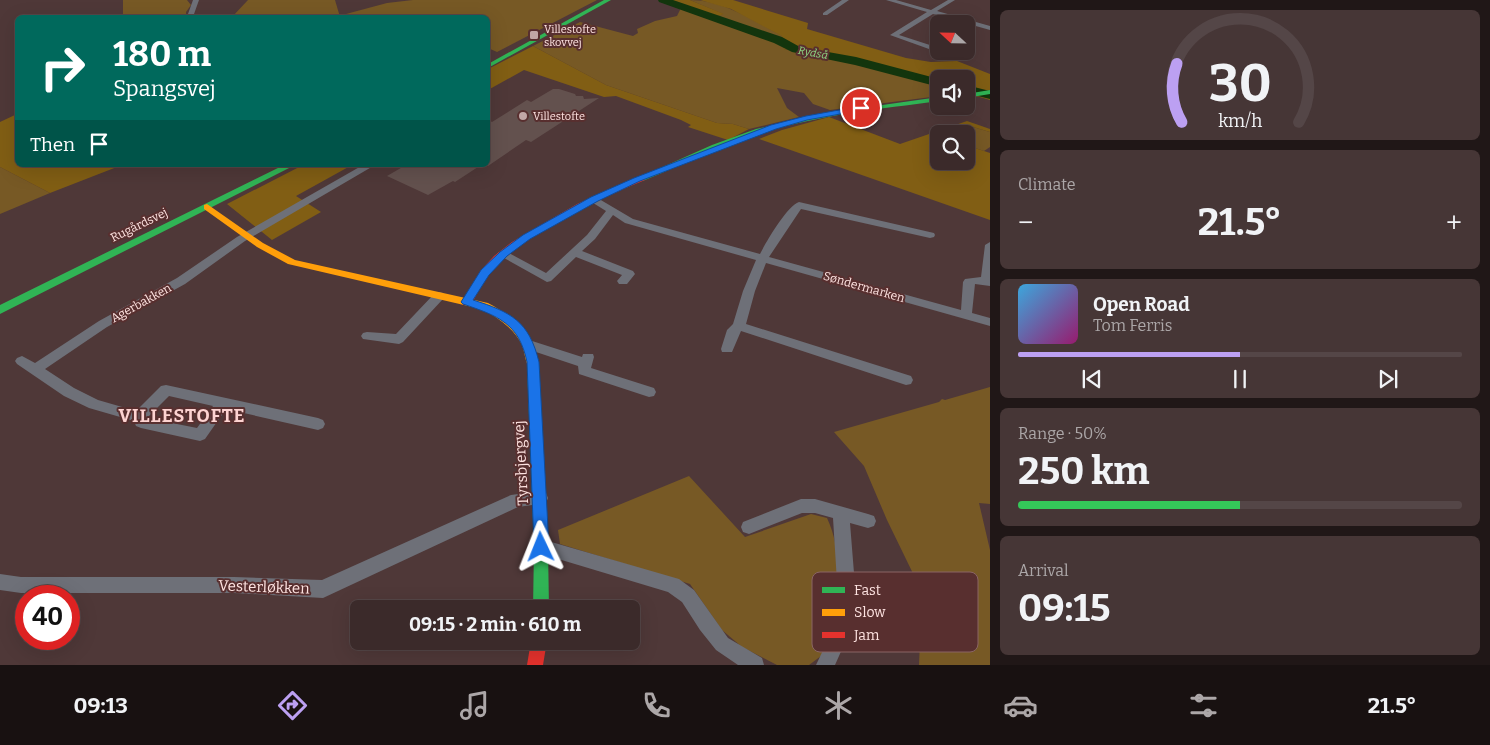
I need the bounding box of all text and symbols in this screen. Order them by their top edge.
north arrow [930,15,975,60]
map controls [930,15,975,170]
place label: Villestofte skovvej [544,23,596,49]
marker: Villestofte skovvej [528,29,540,41]
text: 180 m [113,33,211,75]
icon: right [30,35,95,100]
water label: Rydså [797,44,829,62]
text: 30 [1209,52,1271,115]
button: sound [930,70,975,115]
text: Spangsvej [113,75,216,102]
pin [840,87,882,129]
icon: arrive [847,94,875,122]
marker: Villestofte [517,110,529,122]
place label: Villestofte [533,110,585,123]
text: km/h [1218,110,1262,132]
button: search [930,125,975,170]
icon: arrive [85,130,113,158]
text: Then [30,133,75,156]
text: Climate [1018,175,1076,194]
text: 21.5° [1198,199,1282,245]
street label: Rugårdsvej [108,205,170,245]
text: − [1018,206,1033,239]
text: + [1446,206,1462,239]
street label: Søndermarken [822,269,907,305]
street label: Agerbakken [108,280,174,325]
text: Open Road [1093,293,1190,316]
text: Tom Ferris [1093,316,1172,335]
icon: previous [1078,365,1106,393]
icon: pause [1226,365,1254,393]
icon: next [1374,365,1402,393]
district label: VILLESTOFTE [119,405,245,427]
street label: Tyrsbjergvej [510,420,532,506]
text: Range · 50% [1018,424,1107,443]
text: 250 km [1018,448,1149,494]
position arrow [514,520,566,572]
text: Arrival [1018,561,1069,580]
legend [812,572,978,652]
street label: Vesterløkken [218,576,310,598]
text: Fast [854,582,881,599]
speed limit sign: 40 [15,585,80,650]
text: 09:15 [1018,585,1111,631]
text: Slow [854,604,886,621]
text: 09:15 · 2 min · 610 m [409,613,581,636]
text: Jam [853,627,880,644]
icon: directions [275,688,310,723]
icon: music [457,688,492,723]
icon: phone [639,688,674,723]
icon: climate [821,688,856,723]
icon: car [1003,688,1038,723]
icon: filters [1186,688,1221,723]
text: 09:13 [74,692,128,719]
text: 21.5° [1368,692,1416,719]

